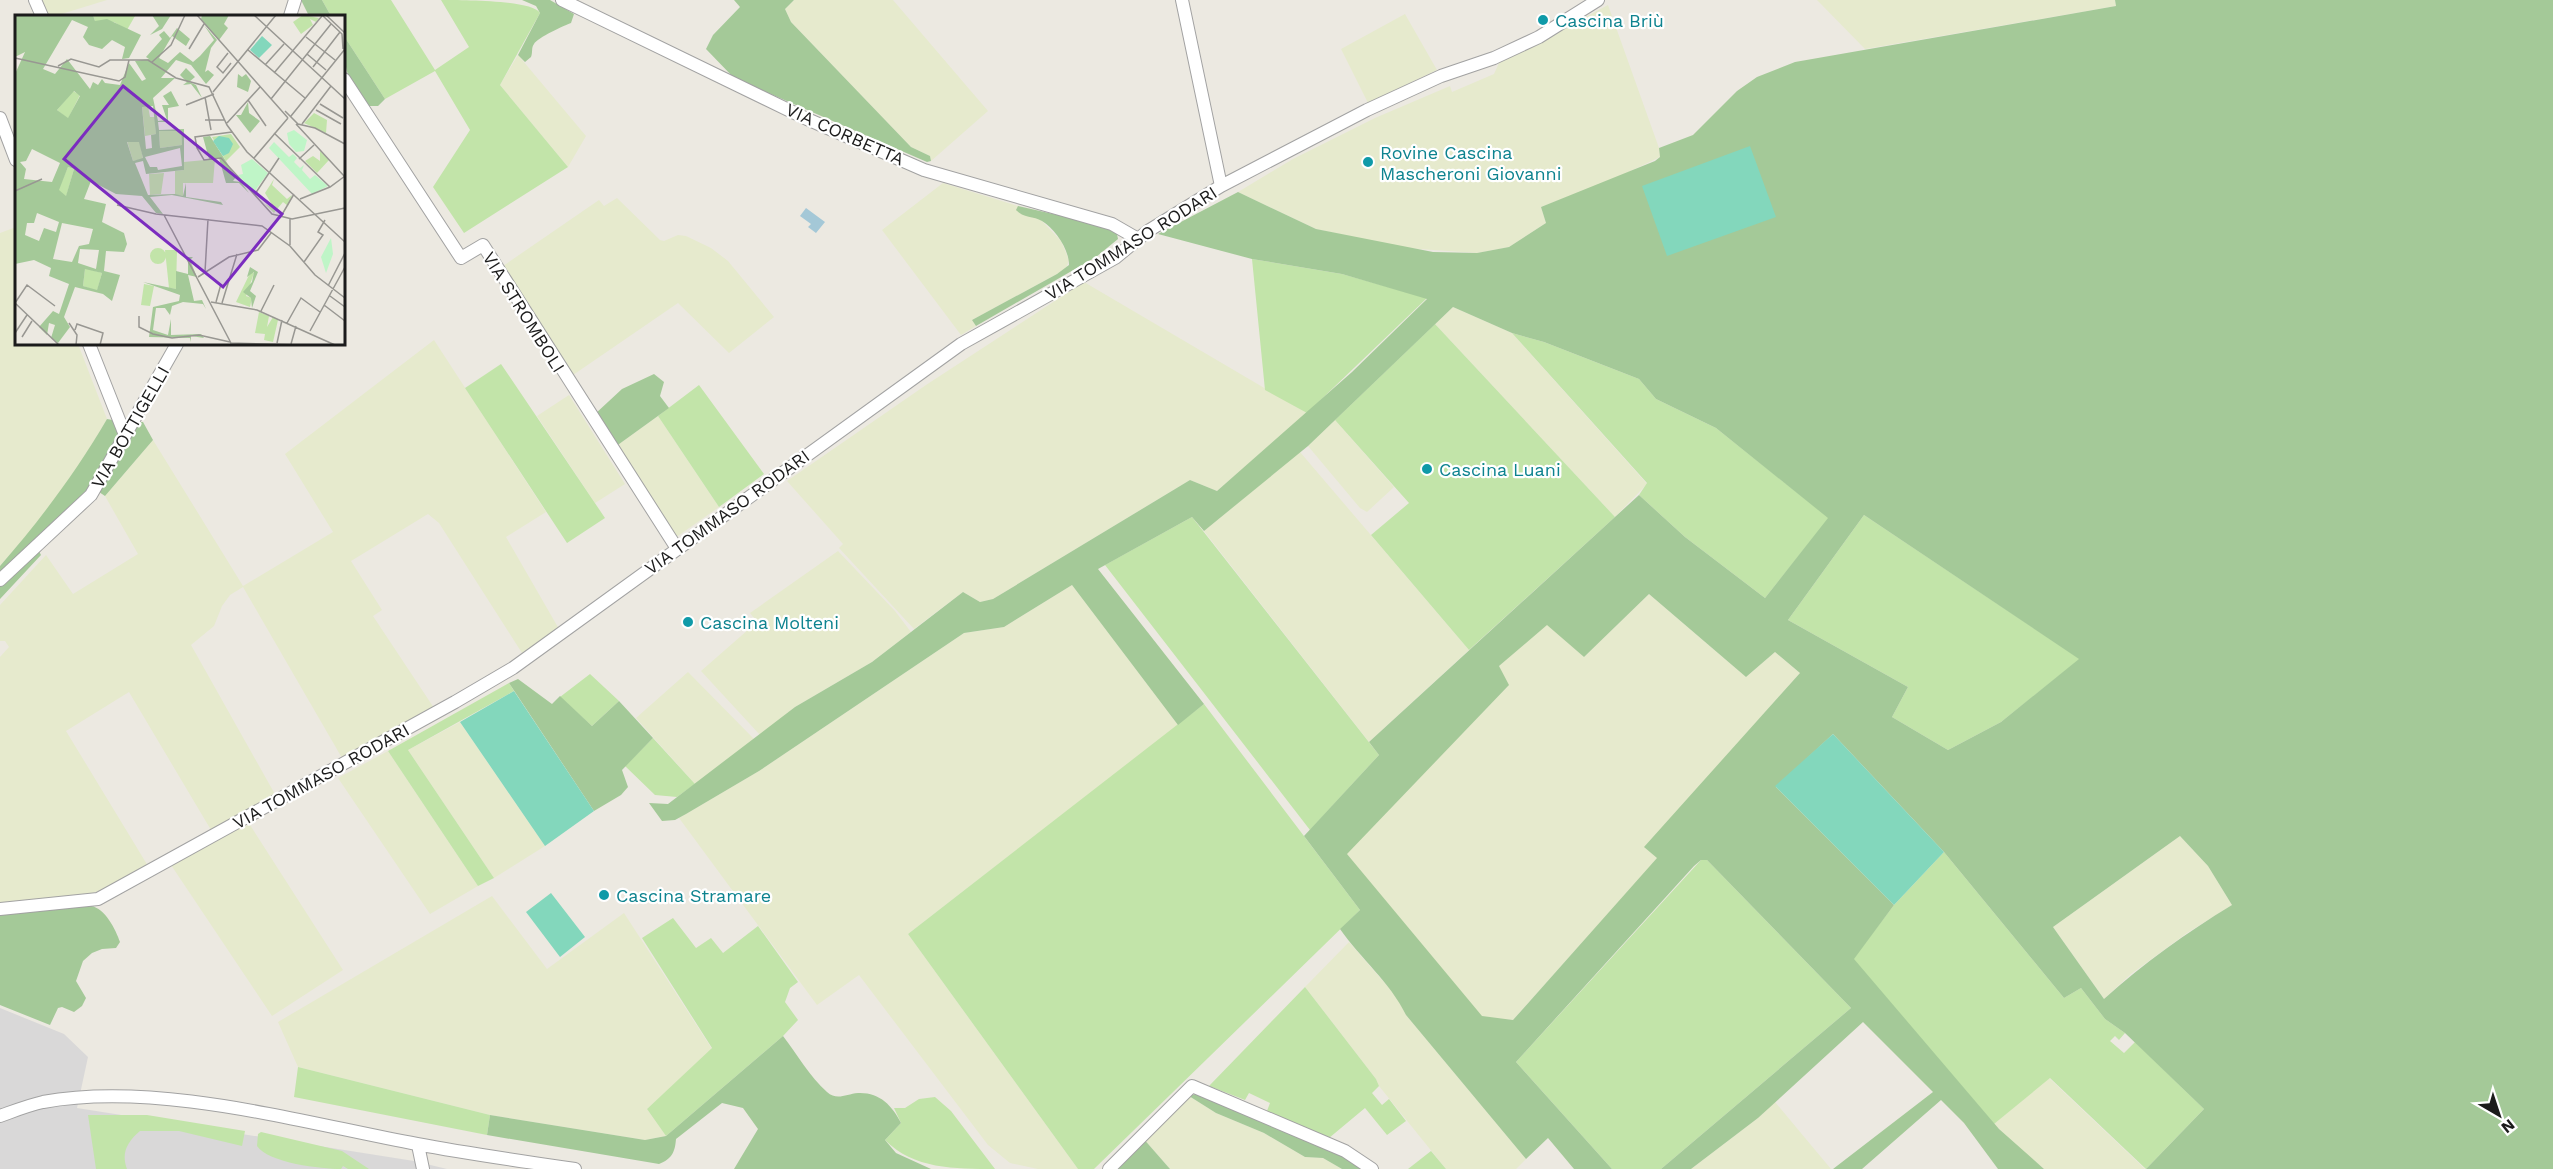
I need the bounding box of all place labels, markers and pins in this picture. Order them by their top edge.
place label: Cascina Briù [1555,10,1664,31]
marker: Cascina Briù [1536,13,1550,27]
place label: Rovine Cascina Mascheroni Giovanni [1380,142,1561,184]
marker: Rovine Cascina Mascheroni Giovanni [1361,155,1375,169]
place label: Cascina Luani [1439,459,1561,480]
marker: Cascina Luani [1420,462,1434,476]
place label: Cascina Molteni [700,612,839,633]
marker: Cascina Molteni [681,615,695,629]
place label: Cascina Stramare [616,885,771,906]
marker: Cascina Stramare [597,888,611,902]

